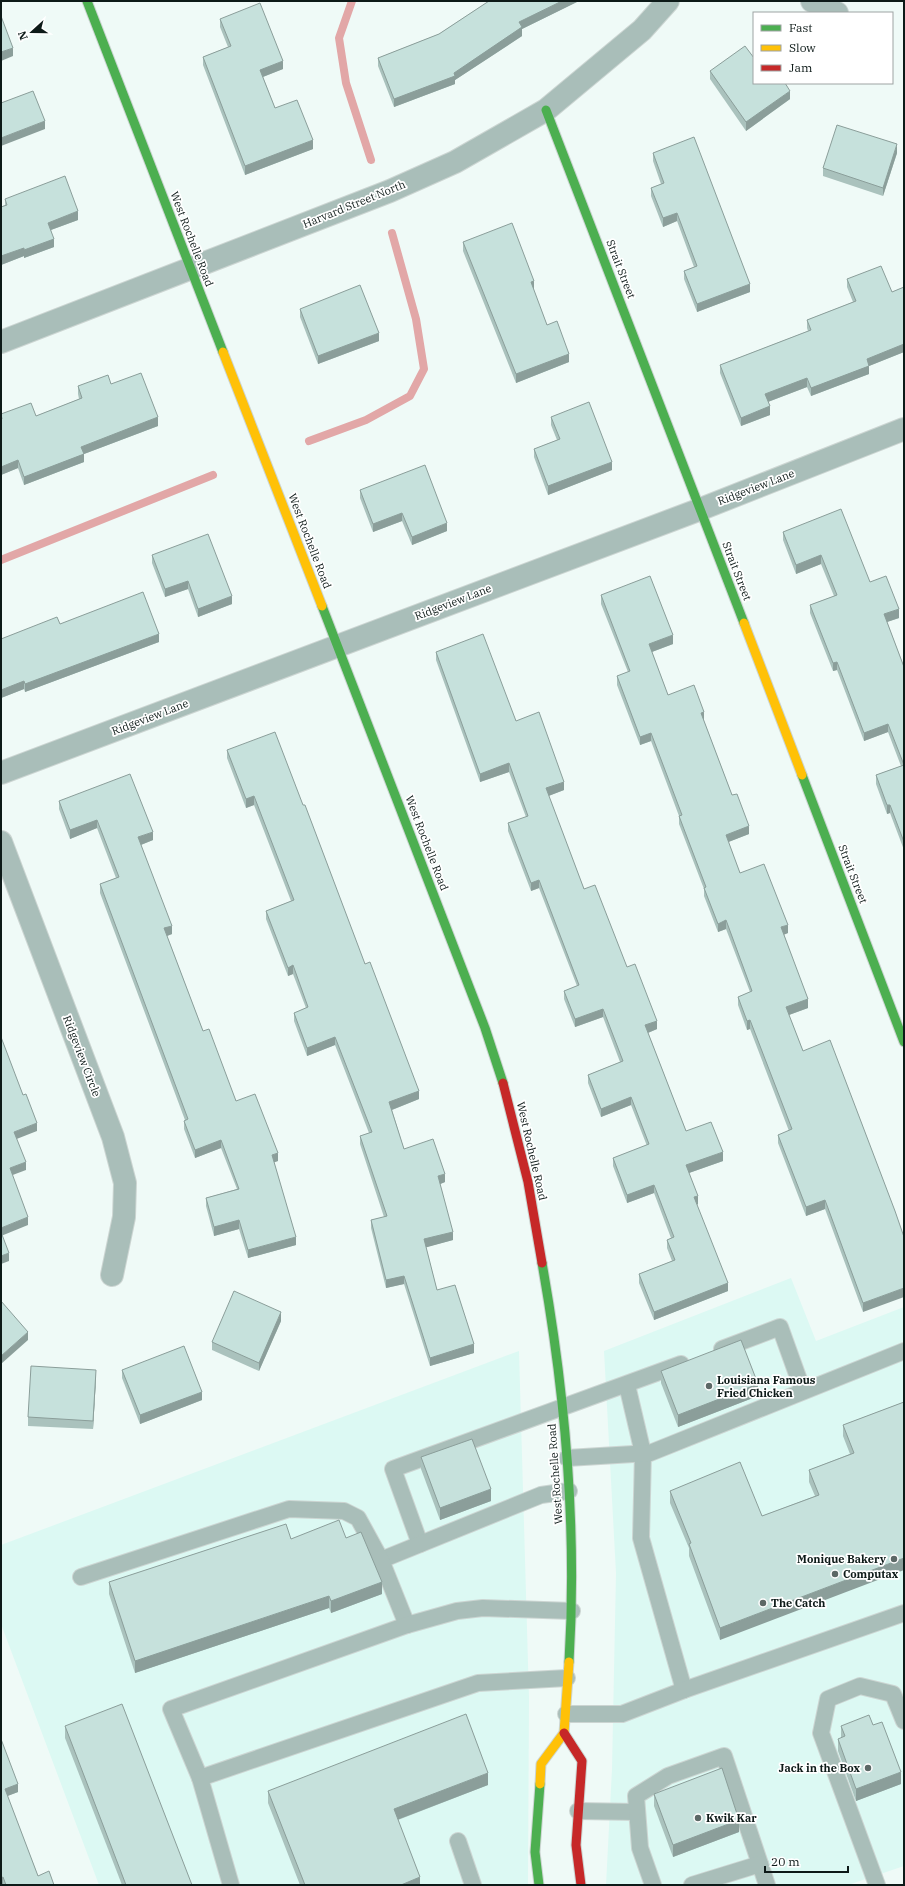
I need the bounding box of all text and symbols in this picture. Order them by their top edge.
north arrow [12,12,52,52]
legend [753,12,893,84]
text: Fast [789,20,813,35]
text: N [14,29,31,42]
text: Slow [789,40,816,55]
text: Jam [789,60,813,75]
street label: Harvard Street North [301,177,408,231]
street label: West Rochelle Road [167,189,217,289]
street label: Strait Street [603,238,639,301]
street label: Ridgeview Lane [716,466,796,508]
street label: West Rochelle Road [285,491,335,591]
street label: Strait Street [719,540,755,603]
street label: Ridgeview Lane [413,581,493,623]
street label: Ridgeview Lane [110,696,190,738]
street label: West Rochelle Road [402,793,452,893]
street label: Strait Street [835,843,871,906]
street label: Ridgeview Circle [60,1013,104,1099]
street label: West Rochelle Road [514,1100,550,1202]
place label: Louisiana Famous Fried Chicken [717,1373,816,1400]
marker: Louisiana Famous Fried Chicken [704,1381,714,1391]
street label: West Rochelle Road [544,1423,566,1525]
place label: Monique Bakery [797,1552,887,1566]
marker: Monique Bakery [889,1554,899,1564]
place label: Computax [843,1567,899,1581]
marker: Computax [830,1569,840,1579]
place label: The Catch [771,1596,826,1610]
marker: The Catch [758,1598,768,1608]
place label: Jack in the Box [779,1761,861,1775]
marker: Jack in the Box [863,1763,873,1773]
place label: Kwik Kar [706,1811,757,1825]
marker: Kwik Kar [693,1813,703,1823]
scale bar [765,1848,848,1874]
text: 20 m [771,1854,800,1869]

